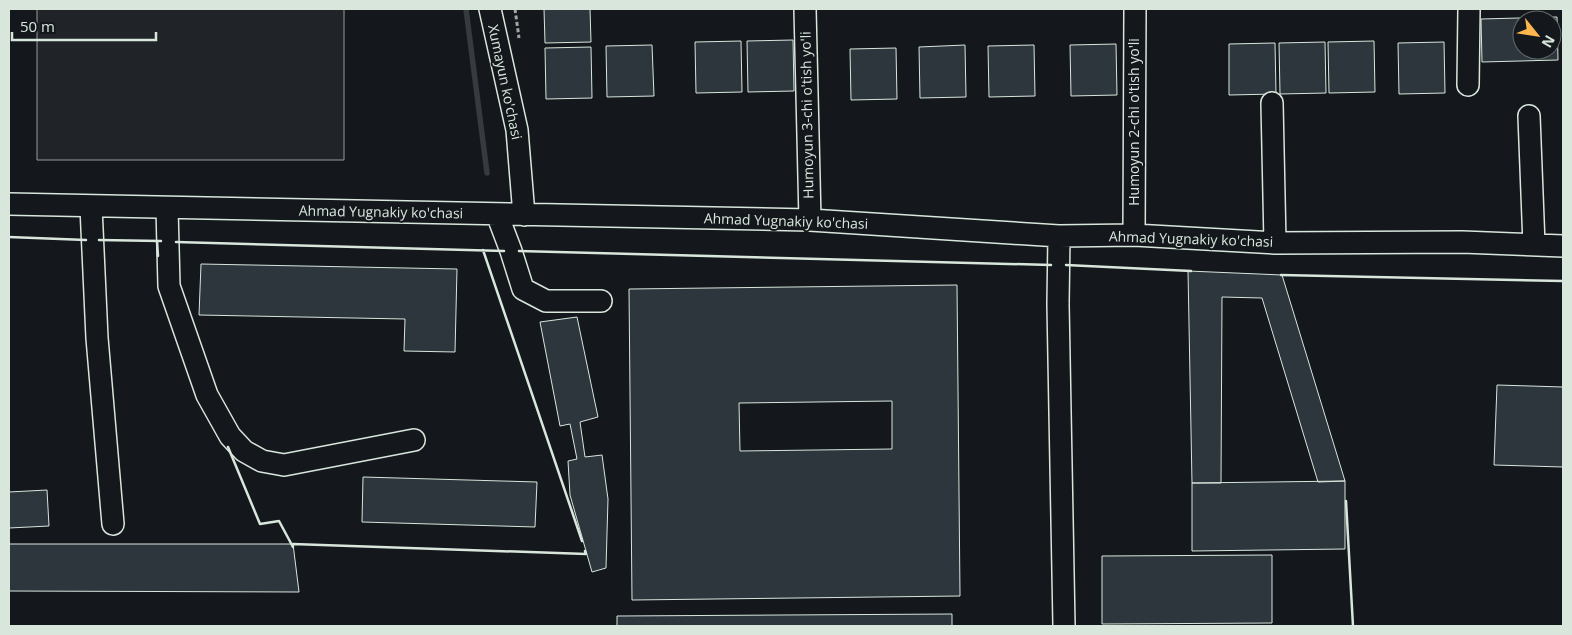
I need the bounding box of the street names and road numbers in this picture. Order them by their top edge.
street label: Xumayun ko'chasi [484,23,527,141]
street label: Humoyun 3-chi o'tish yo'li [796,31,817,199]
street label: Humoyun 2-chi o'tish yo'li [1124,38,1143,206]
street label: Ahmad Yugnakiy ko'chasi [299,201,463,222]
street label: Ahmad Yugnakiy ko'chasi [704,208,869,233]
street label: Ahmad Yugnakiy ko'chasi [1109,226,1274,251]

